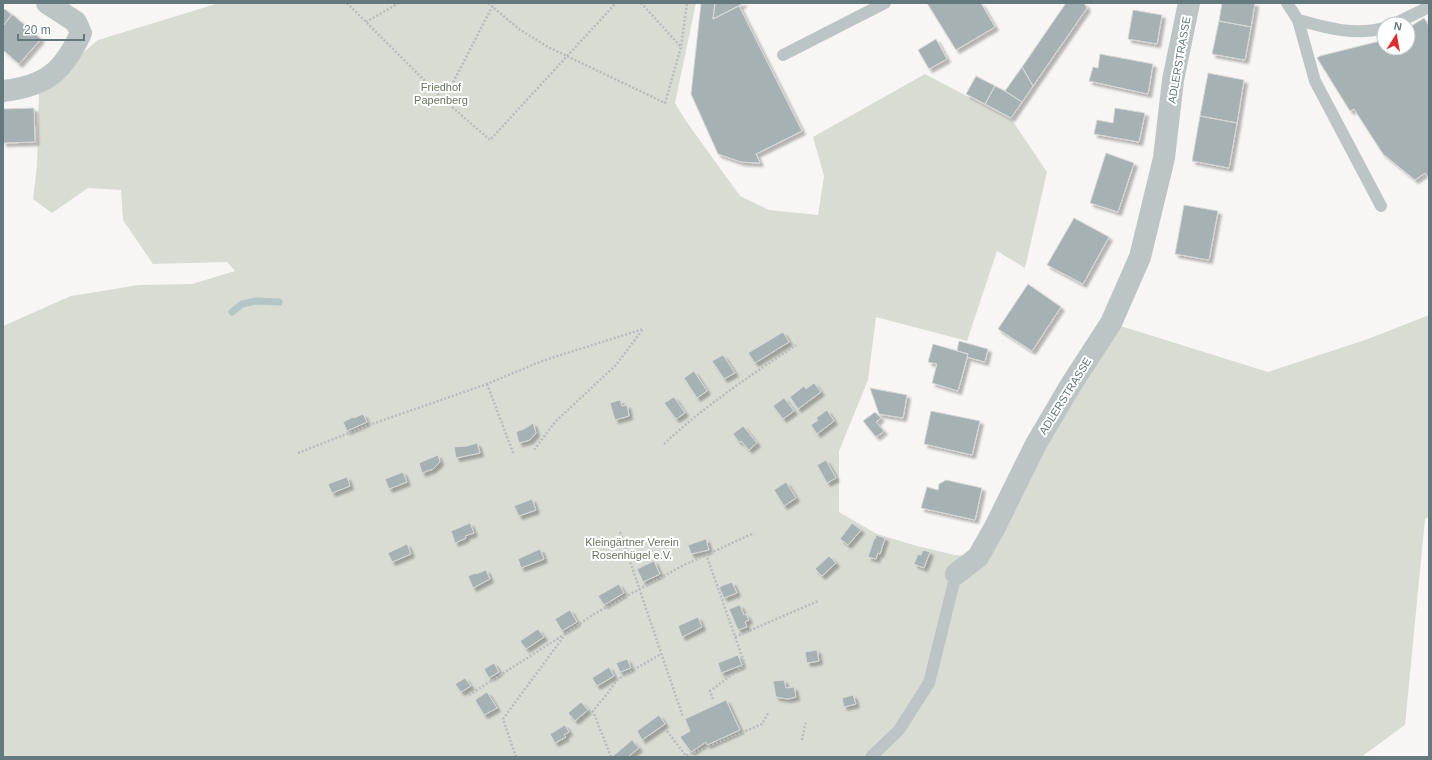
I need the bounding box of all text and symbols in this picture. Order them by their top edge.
scale bar [18,16,84,42]
street label: ADLERSTRASSE [1165,16,1193,104]
north arrow [1376,16,1416,56]
text: N [1393,20,1403,33]
text: 20 m [24,23,51,37]
park label: Friedhof Papenberg [414,81,468,106]
street label: ADLERSTRASSE [1037,355,1093,437]
park label: Kleingärtner Verein Rosenhügel e.V. [585,536,679,561]

